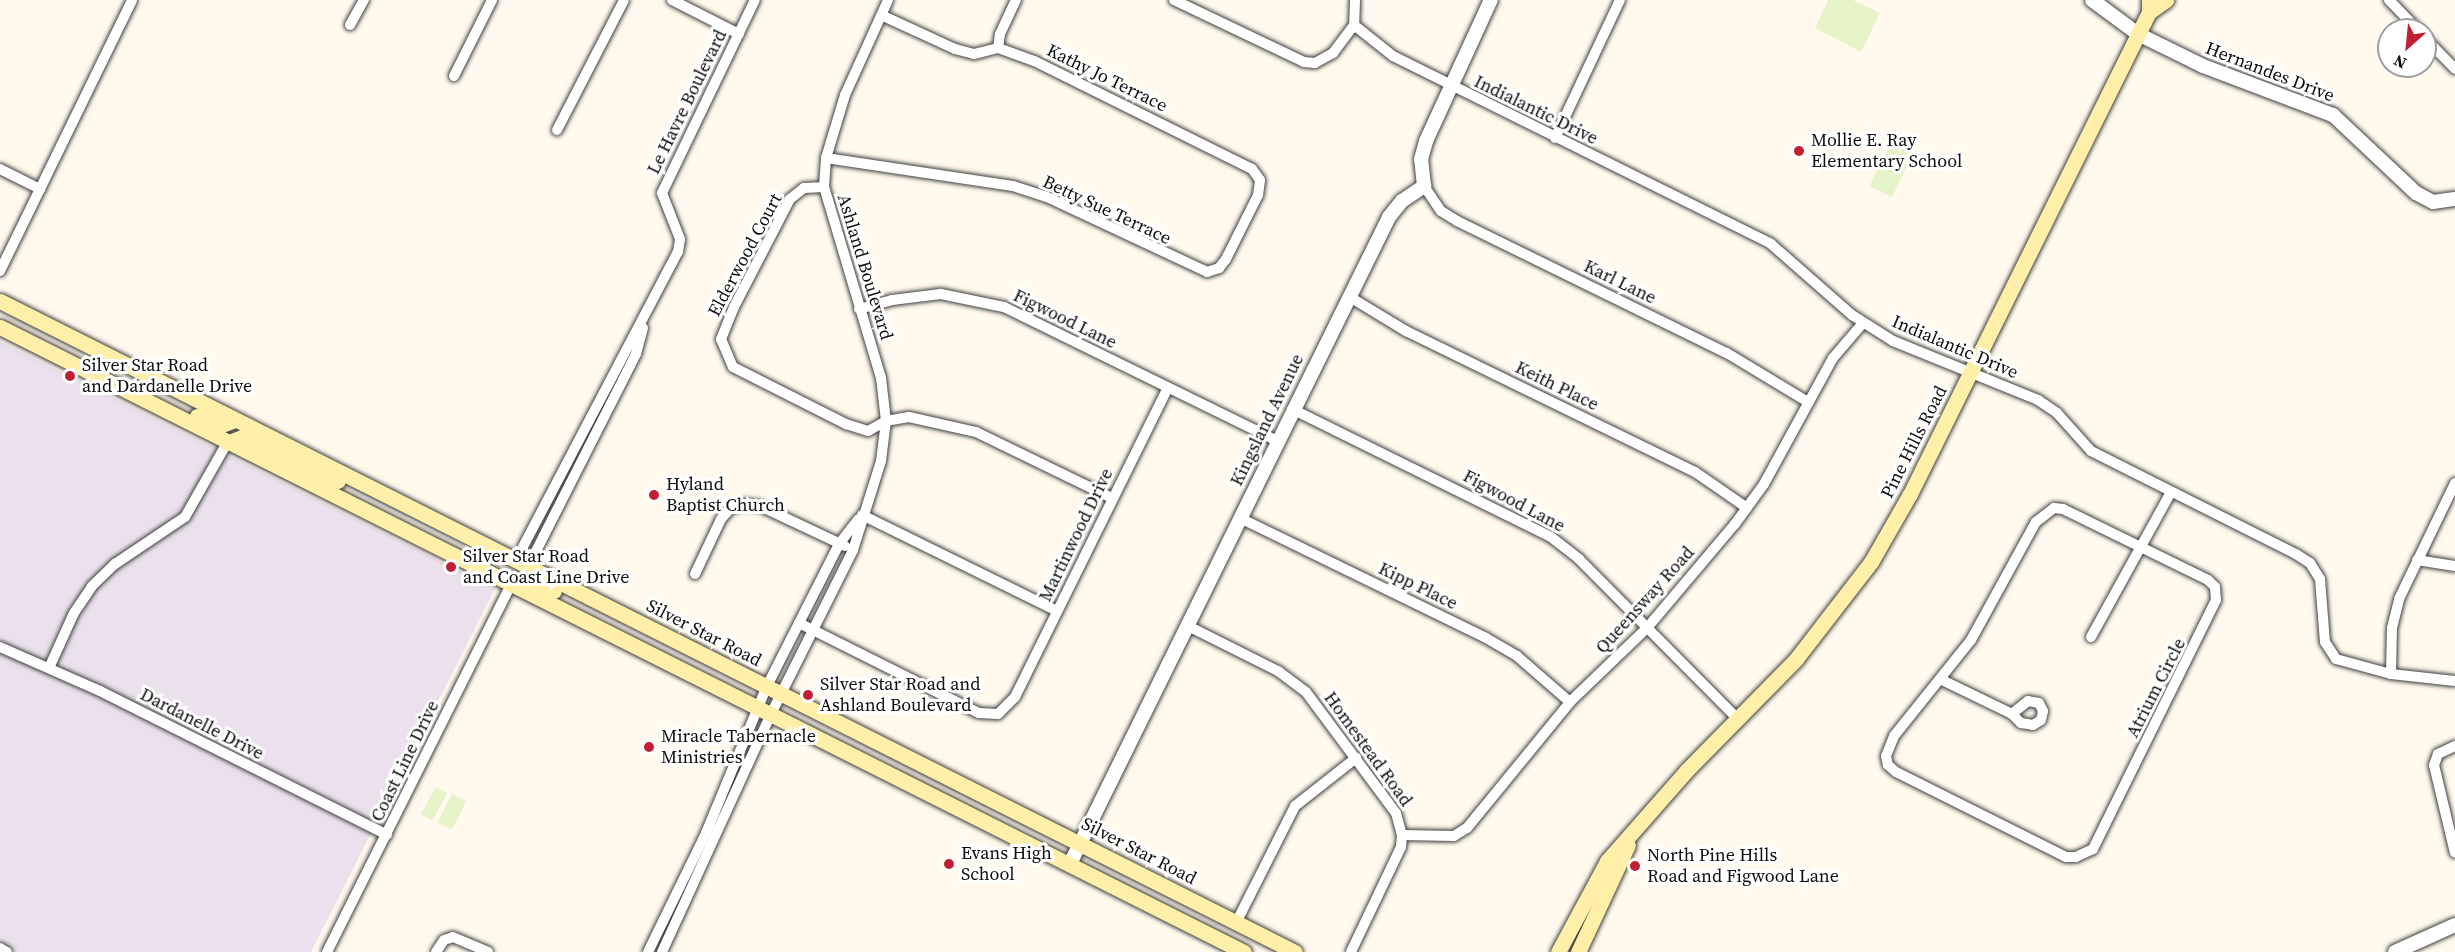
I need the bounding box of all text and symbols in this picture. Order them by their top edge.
north arrow [2377,18,2437,78]
street label: Le Havre Boulevard [643,26,731,178]
street label: Hernandes Drive [2203,37,2337,107]
street label: Kathy Jo Terrace [1043,39,1171,117]
text: N [2390,50,2410,75]
street label: Indialantic Drive [1471,71,1601,149]
place label: Mollie E. Ray Elementary School [1811,130,1962,172]
marker: Mollie E. Ray Elementary School [1792,144,1806,158]
street label: Betty Sue Terrace [1039,171,1175,249]
street label: Elderwood Court [703,190,787,320]
street label: Ashland Boulevard [833,191,897,343]
street label: Karl Lane [1580,255,1660,309]
street label: Figwood Lane [1010,285,1120,353]
street label: Indialantic Drive [1889,311,2021,383]
street label: Kingsland Avenue [1226,351,1308,489]
place label: Silver Star Road and Dardanelle Drive [82,355,252,398]
street label: Keith Place [1512,357,1602,415]
marker: Silver Star Road and Dardanelle Drive [63,369,77,383]
street label: Pine Hills Road [1876,382,1952,502]
street label: Martinwood Drive [1034,465,1118,605]
street label: Figwood Lane [1459,465,1569,537]
place label: Hyland Baptist Church [666,474,785,516]
marker: Hyland Baptist Church [647,488,661,502]
street label: Queensway Road [1591,542,1699,658]
place label: Silver Star Road and Coast Line Drive [463,546,629,588]
street label: Kipp Place [1375,558,1461,614]
marker: Silver Star Road and Coast Line Drive [444,560,458,574]
street label: Silver Star Road [643,595,765,671]
street label: Atrium Circle [2122,635,2190,741]
place label: Silver Star Road and Ashland Boulevard [820,674,980,716]
street label: Dardanelle Drive [137,684,267,764]
marker: Silver Star Road and Ashland Boulevard [801,688,815,702]
street label: Homestead Road [1319,688,1417,810]
street label: Coast Line Drive [366,697,444,825]
place label: Miracle Tabernacle Ministries [661,726,816,768]
marker: Miracle Tabernacle Ministries [642,740,656,754]
street label: Silver Star Road [1078,813,1200,889]
place label: Evans High School [961,843,1052,886]
place label: North Pine Hills Road and Figwood Lane [1647,845,1839,888]
marker: Evans High School [942,857,956,871]
marker: North Pine Hills Road and Figwood Lane [1628,859,1642,873]

